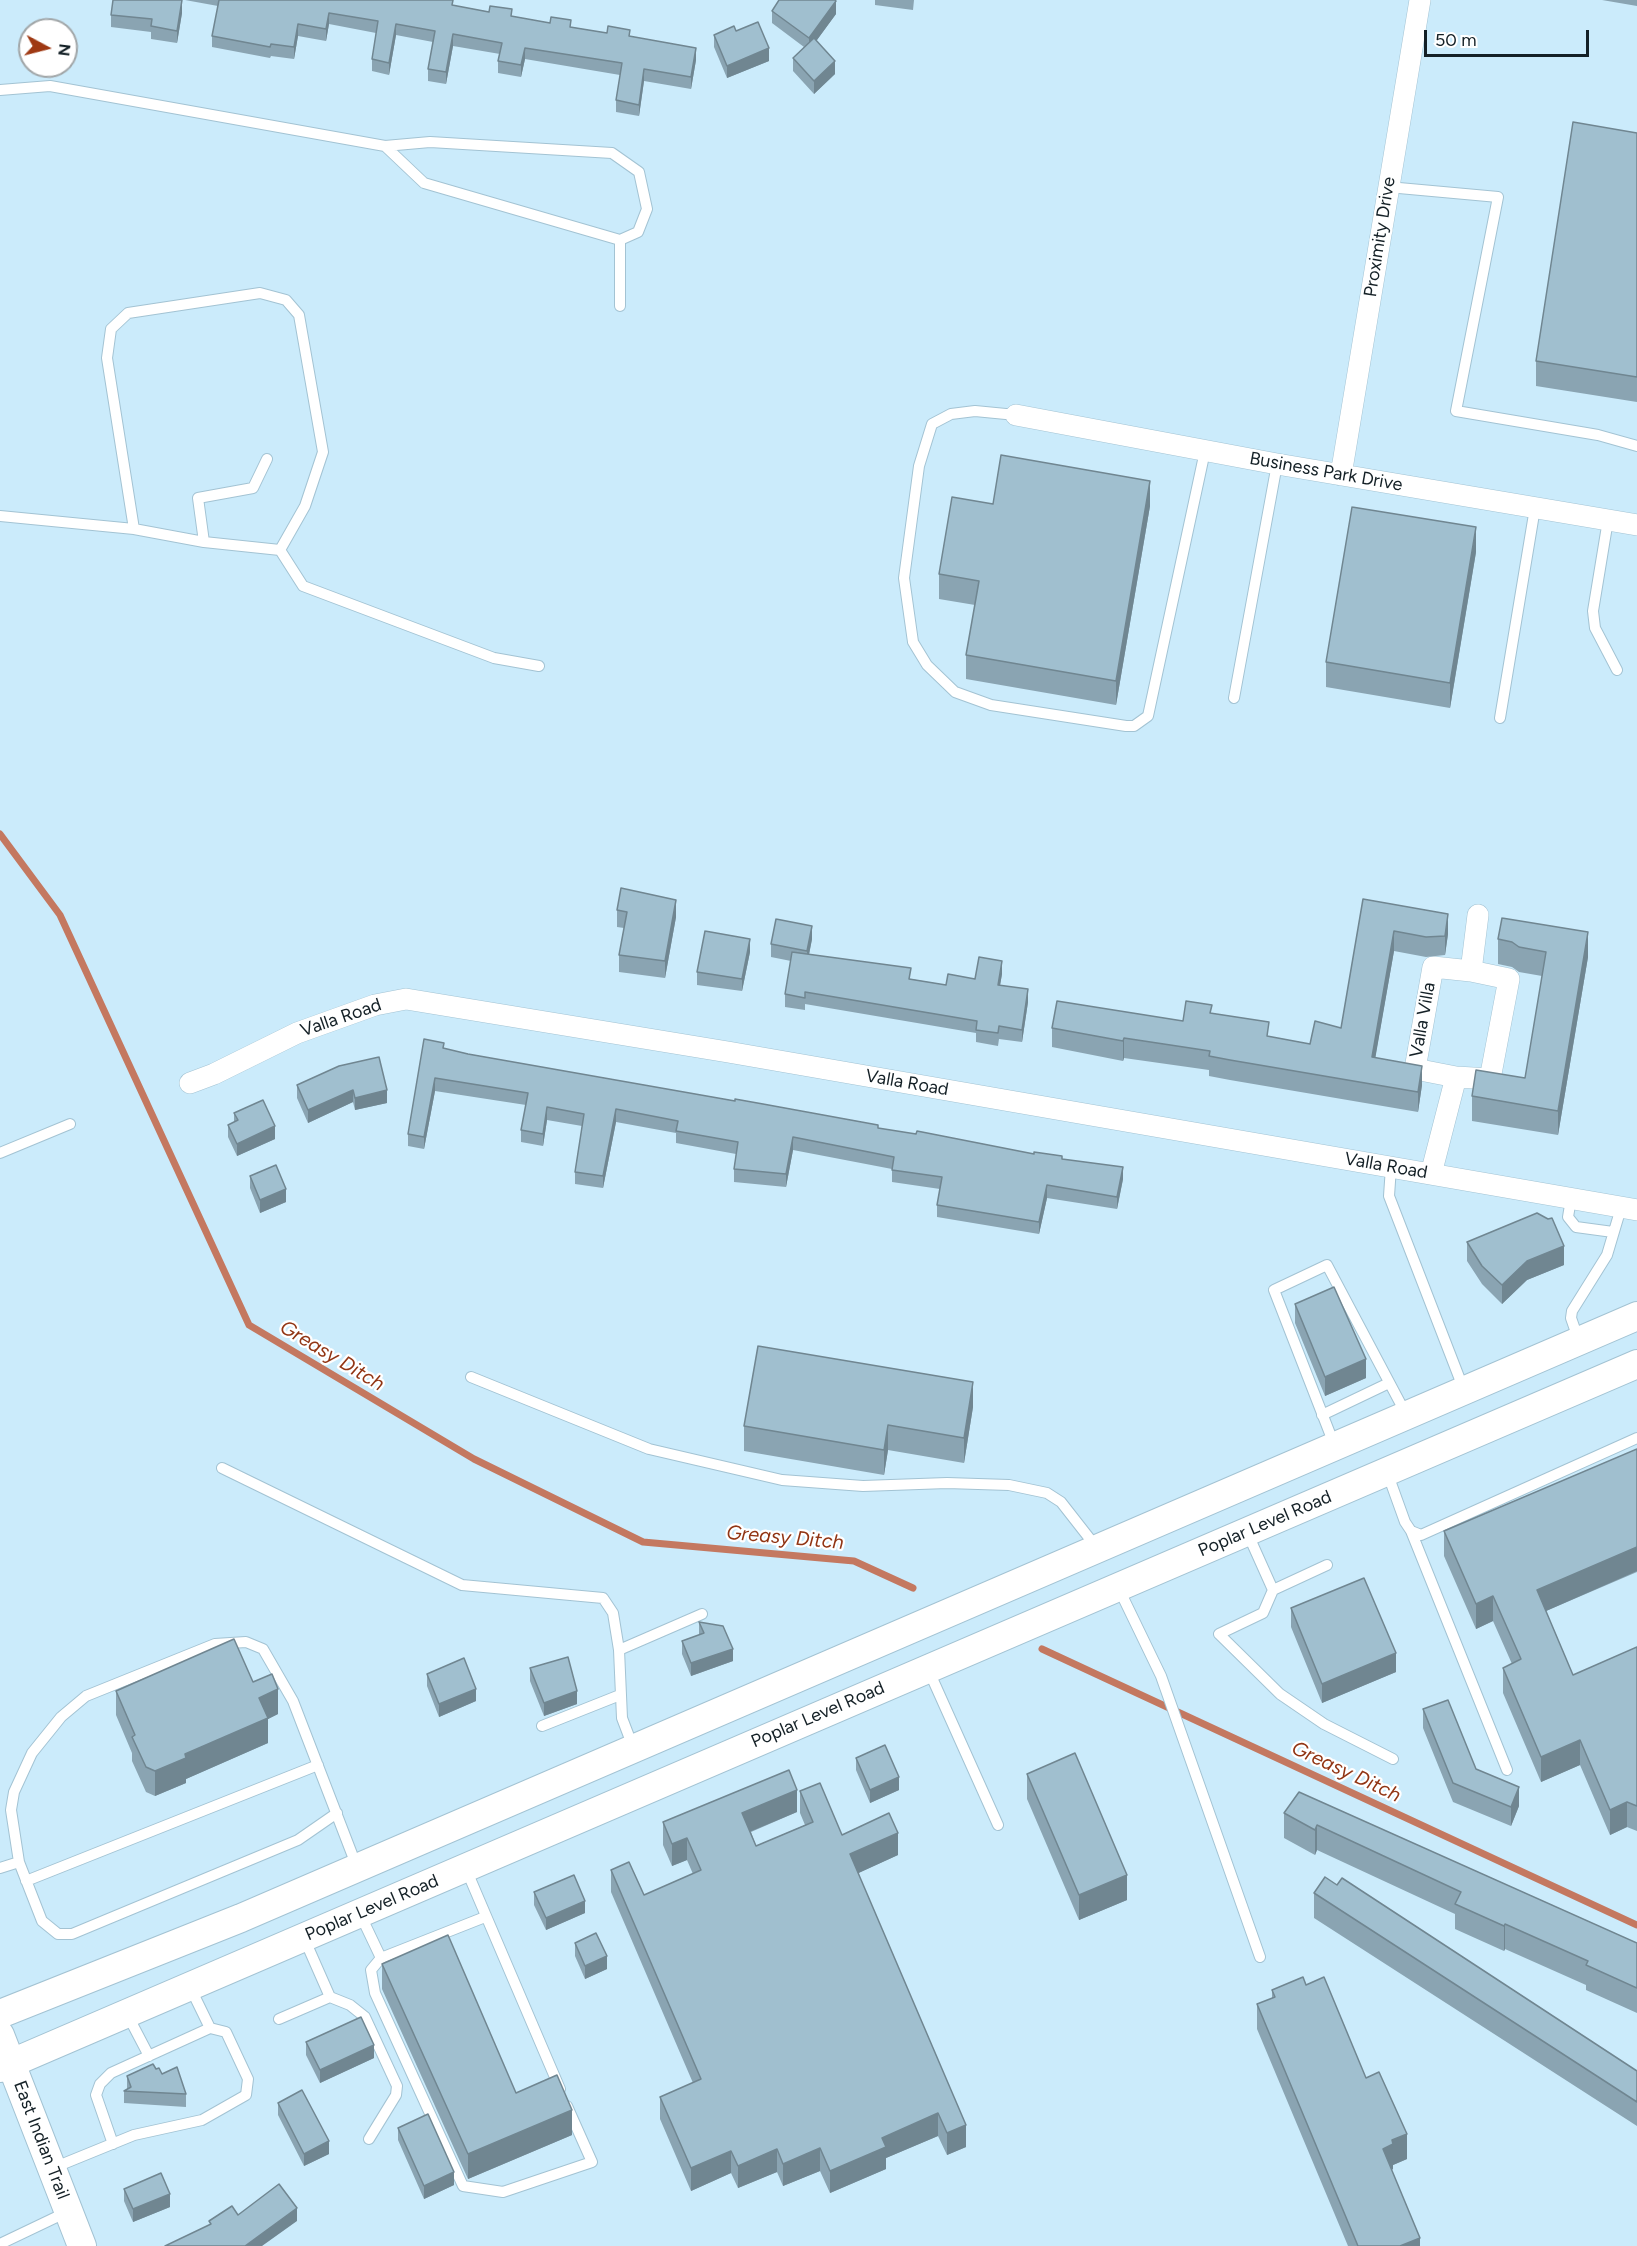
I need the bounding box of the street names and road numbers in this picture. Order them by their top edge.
street label: Proximity Drive [1360,175,1400,299]
street label: Business Park Drive [1248,448,1404,496]
street label: Valla Villa [1406,981,1440,1059]
street label: Valla Road [298,994,384,1042]
street label: Valla Road [864,1065,950,1101]
street label: Valla Road [1343,1148,1429,1184]
street label: Poplar Level Road [1195,1486,1335,1562]
street label: Poplar Level Road [748,1677,888,1753]
street label: Poplar Level Road [302,1870,442,1946]
street label: East Indian Trail [8,2078,74,2202]

